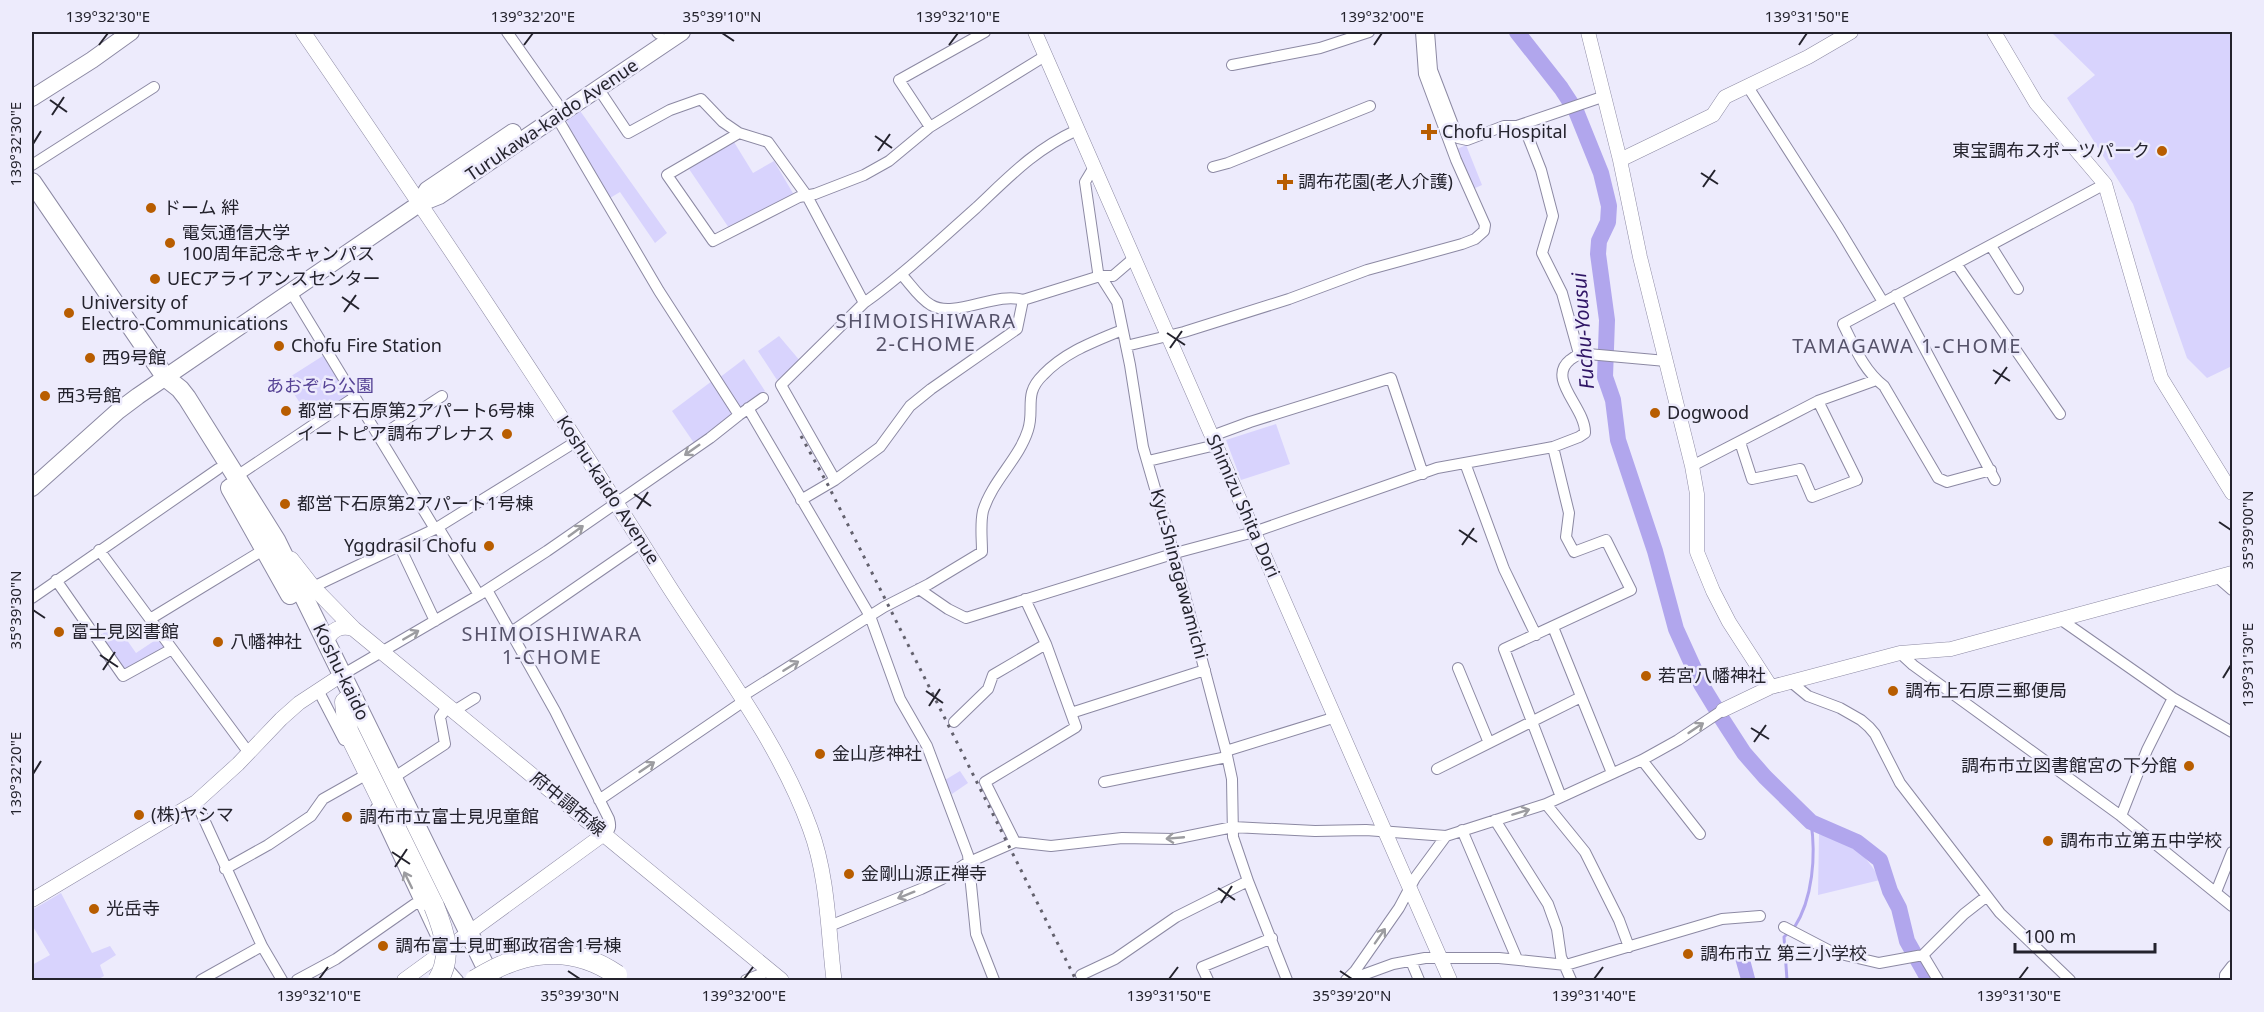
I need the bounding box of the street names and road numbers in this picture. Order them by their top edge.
street label: Turukawa-kaido Avenue [461,53,642,186]
street label: Koshu-kaido Avenue [552,410,666,568]
street label: Shimizu Shita Dori [1202,430,1286,581]
street label: Kyu-Shinagawamichi [1146,486,1214,662]
street label: Koshu-kaido [308,619,376,724]
street label: 府中調布線 [526,766,611,841]

